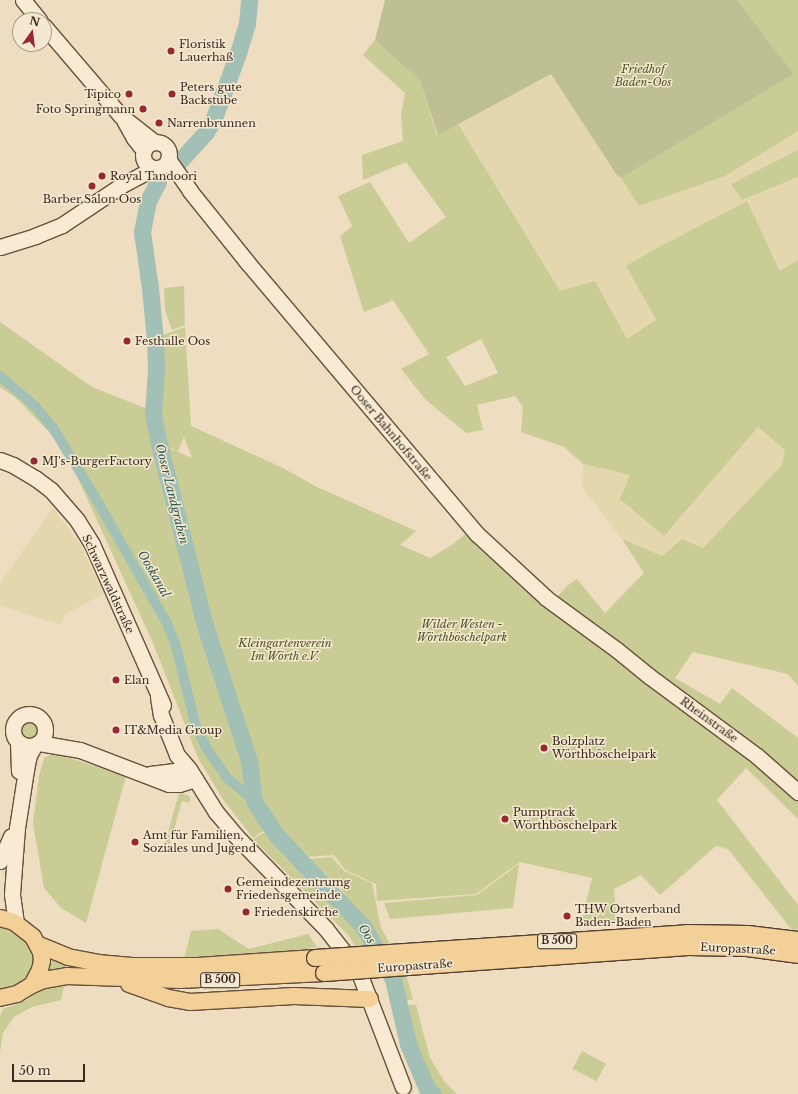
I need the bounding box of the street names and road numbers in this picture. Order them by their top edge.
street label: Ooser Bahnhofstraße [347,383,435,483]
street label: Schwarzwaldstraße [79,532,137,636]
street label: Rheinstraße [678,695,740,745]
road number: B 500 [537,933,577,949]
street label: Europastraße [700,940,776,958]
street label: Europastraße [377,957,453,975]
road number: B 500 [200,972,240,988]

